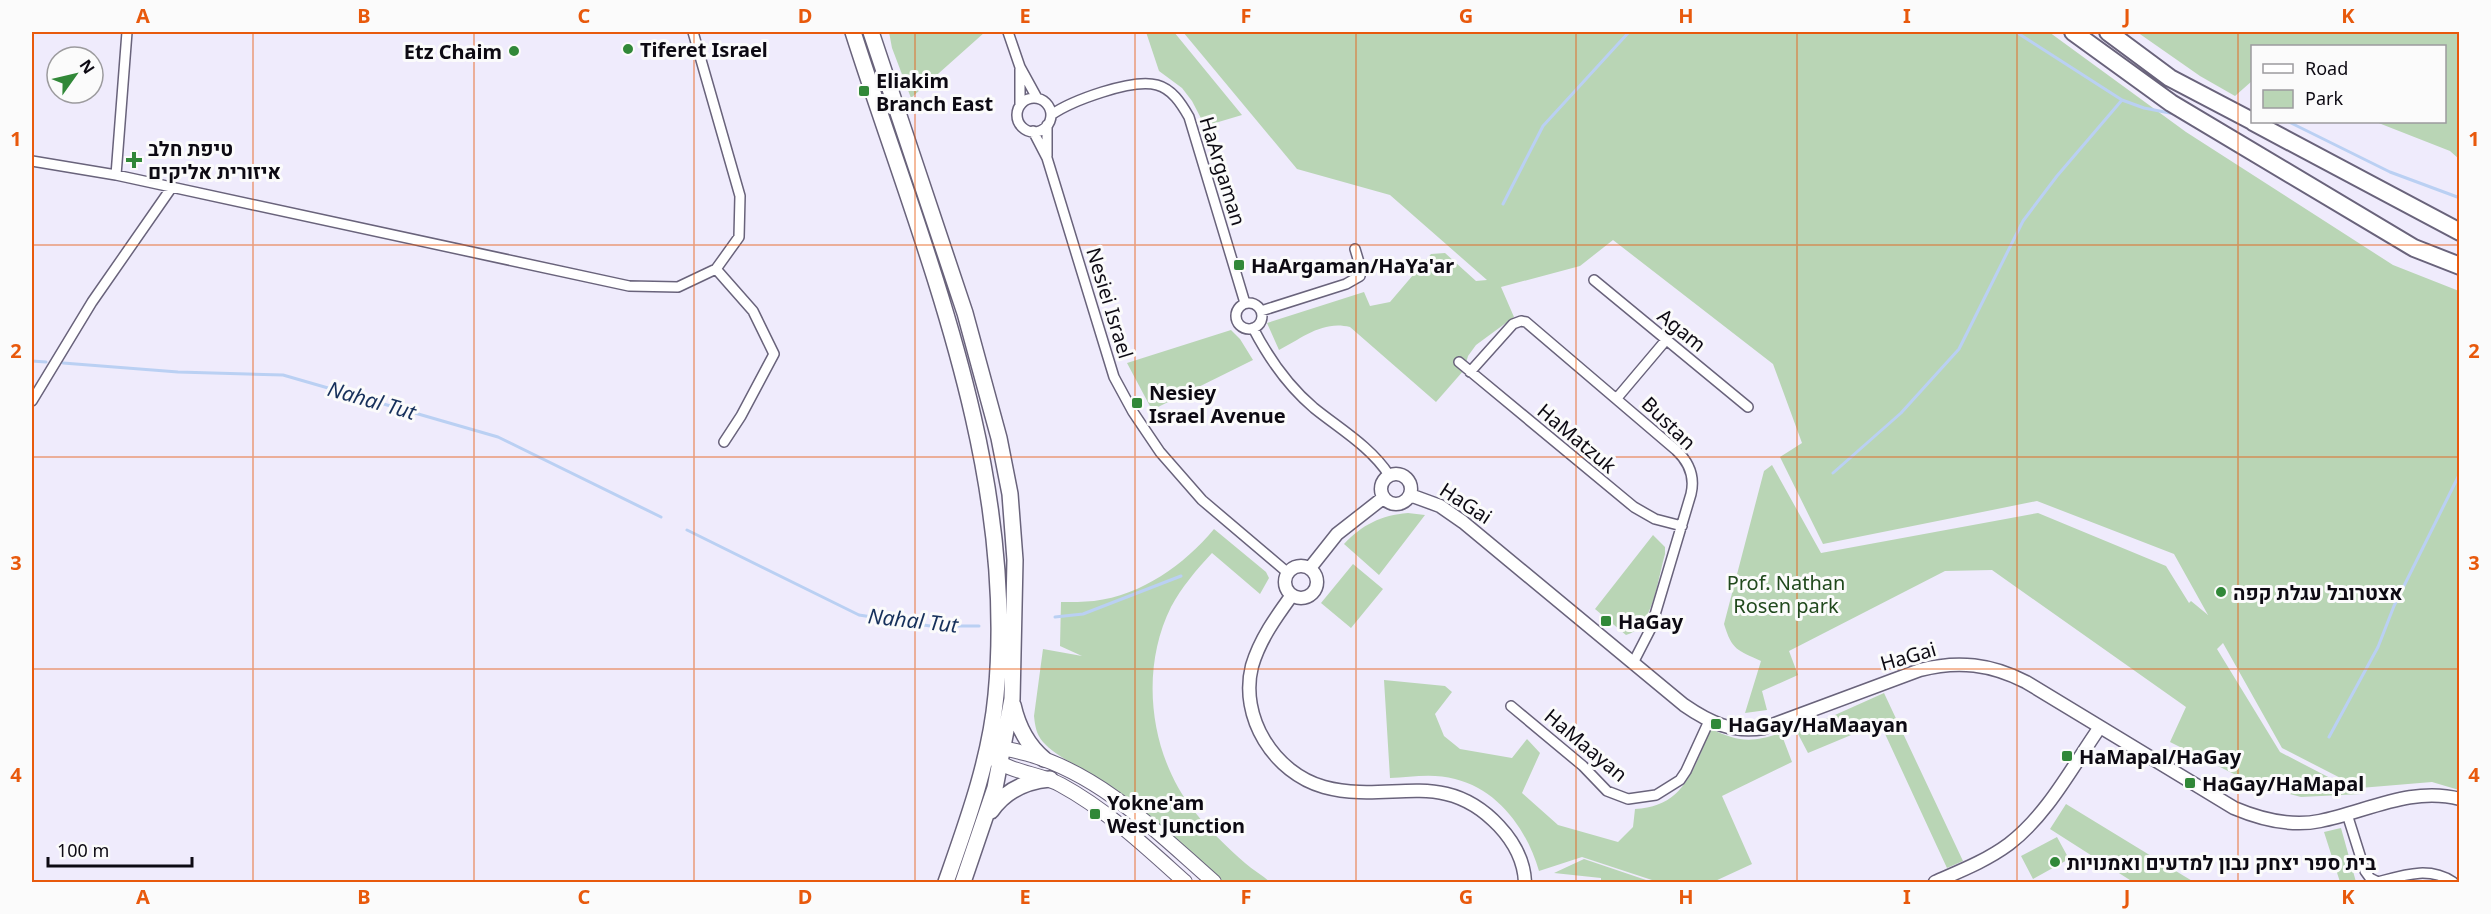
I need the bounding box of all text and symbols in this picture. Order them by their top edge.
text: A [136,2,150,29]
text: B [357,2,371,29]
text: C [578,2,591,29]
text: D [798,2,812,29]
text: E [1019,2,1031,29]
text: F [1241,2,1251,29]
text: G [1459,2,1473,29]
text: H [1678,2,1694,29]
text: I [1903,2,1911,29]
text: J [2122,2,2130,29]
text: K [2341,2,2355,29]
place label: Tiferet Israel [640,36,768,63]
place label: Etz Chaim [404,38,502,65]
marker: Tiferet Israel [621,42,635,56]
marker: Etz Chaim [507,44,521,58]
north arrow [45,45,105,105]
legend [2251,45,2446,123]
text: N [75,55,100,78]
text: Road [2305,56,2348,80]
place label: Eliakim Branch East [876,67,994,117]
marker: Eliakim Branch East [857,84,871,98]
text: Park [2305,86,2343,110]
street label: HaArgaman [1194,113,1252,229]
text: 1 [10,125,22,152]
text: 1 [2468,125,2480,152]
place label: טיפת חלב איזורית אליקים [148,135,281,185]
marker: טיפת חלב איזורית אליקים [125,151,143,169]
street label: Nesiei Israel [1080,244,1140,362]
place label: HaArgaman/HaYa'ar [1251,252,1454,279]
marker: HaArgaman/HaYa'ar [1232,258,1246,272]
street label: Agam [1652,302,1712,358]
text: 2 [10,337,22,364]
text: 2 [2468,337,2480,364]
water label: Nahal Tut [325,374,420,426]
place label: Nesiey Israel Avenue [1149,379,1286,429]
street label: Bustan [1636,390,1702,456]
marker: Nesiey Israel Avenue [1130,396,1144,410]
street label: HaMatzuk [1532,397,1622,479]
street label: HaGai [1435,476,1497,530]
text: 3 [10,549,22,576]
text: 3 [2468,549,2480,576]
park label: Prof. Nathan Rosen park [1727,569,1845,619]
place label: אצטרובל עגלת קפה [2233,579,2403,606]
marker: אצטרובל עגלת קפה [2214,585,2228,599]
water label: Nahal Tut [867,601,960,639]
place label: HaGay [1618,608,1684,635]
marker: HaGay [1599,614,1613,628]
street label: HaGai [1877,635,1939,677]
street label: HaMaayan [1539,702,1633,788]
place label: HaGay/HaMaayan [1728,711,1908,738]
marker: HaGay/HaMaayan [1709,717,1723,731]
place label: HaMapal/HaGay [2079,743,2242,770]
marker: HaMapal/HaGay [2060,749,2074,763]
text: 4 [10,761,22,788]
text: 4 [2468,761,2480,788]
place label: HaGay/HaMapal [2202,770,2364,797]
marker: HaGay/HaMapal [2183,776,2197,790]
place label: Yokne'am West Junction [1107,789,1245,839]
marker: Yokne'am West Junction [1088,807,1102,821]
scale bar [48,830,192,868]
text: 100 m [57,838,109,862]
place label: בית ספר יצחק נבון למדעים ואמנויות [2067,849,2376,876]
marker: בית ספר יצחק נבון למדעים ואמנויות [2048,855,2062,869]
text: A [136,883,150,910]
text: B [357,883,371,910]
text: C [578,883,591,910]
text: D [798,883,812,910]
text: E [1019,883,1031,910]
text: F [1241,883,1251,910]
text: G [1459,883,1473,910]
text: H [1678,883,1694,910]
text: I [1903,883,1911,910]
text: J [2122,883,2130,910]
text: K [2341,883,2355,910]

